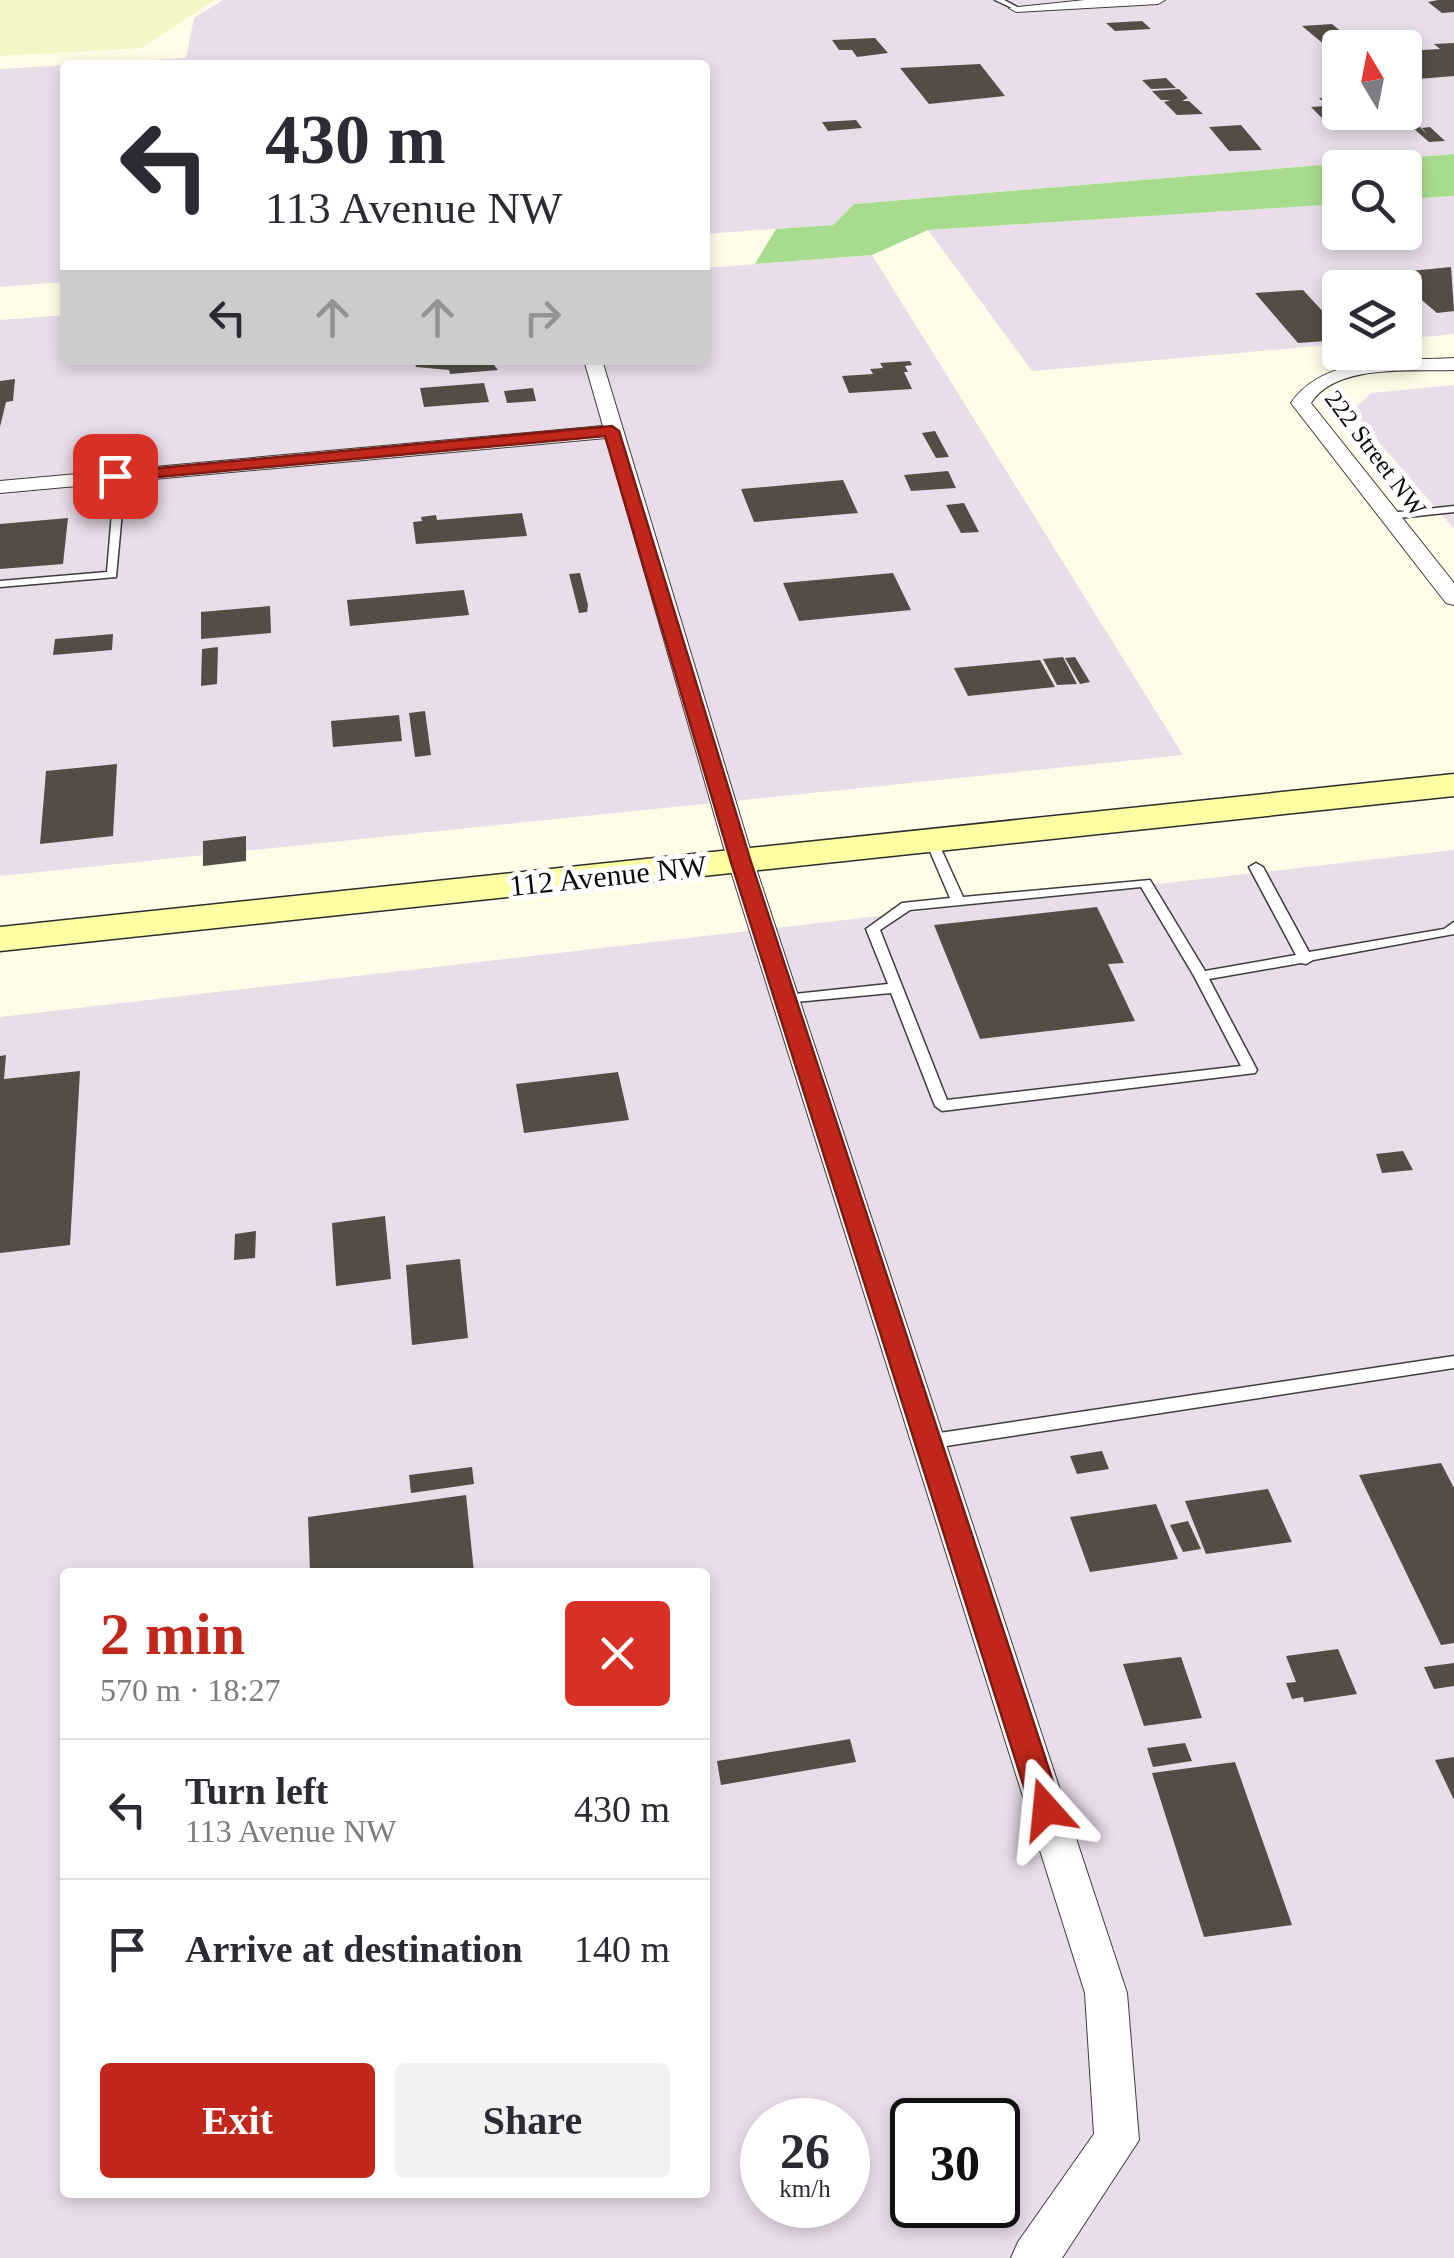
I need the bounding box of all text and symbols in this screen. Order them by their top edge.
north arrow [1322,30,1422,130]
map controls [1322,30,1422,370]
icon: left [100,100,230,230]
text: 430 m [265,101,446,178]
button: search [1322,150,1422,250]
text: 113 Avenue NW [265,183,562,233]
button: layers [1322,270,1422,370]
icon: left [200,290,255,345]
icon: ahead [305,290,360,345]
icon: ahead [410,290,465,345]
icon: right [515,290,570,345]
street label: 222 Street NW [1320,385,1432,522]
pin [73,434,158,519]
icon: arrive [88,449,143,504]
street label: 112 Avenue NW [508,849,709,902]
text: 2 min [100,1601,245,1667]
button: close [565,1601,670,1706]
text: 570 m · 18:27 [100,1672,280,1708]
position arrow [994,1757,1098,1861]
text: Turn left [185,1770,328,1812]
icon: left [100,1782,155,1837]
text: 430 m [574,1788,670,1830]
text: 113 Avenue NW [185,1813,397,1849]
icon: arrive [100,1922,155,1977]
text: Arrive at destination [185,1928,523,1970]
text: 140 m [574,1928,670,1970]
button: Exit [100,2063,375,2178]
button: Share [395,2063,670,2178]
speed limit sign: 30 [890,2098,1020,2228]
text: 26 [780,2123,830,2179]
text: km/h [779,2175,831,2202]

